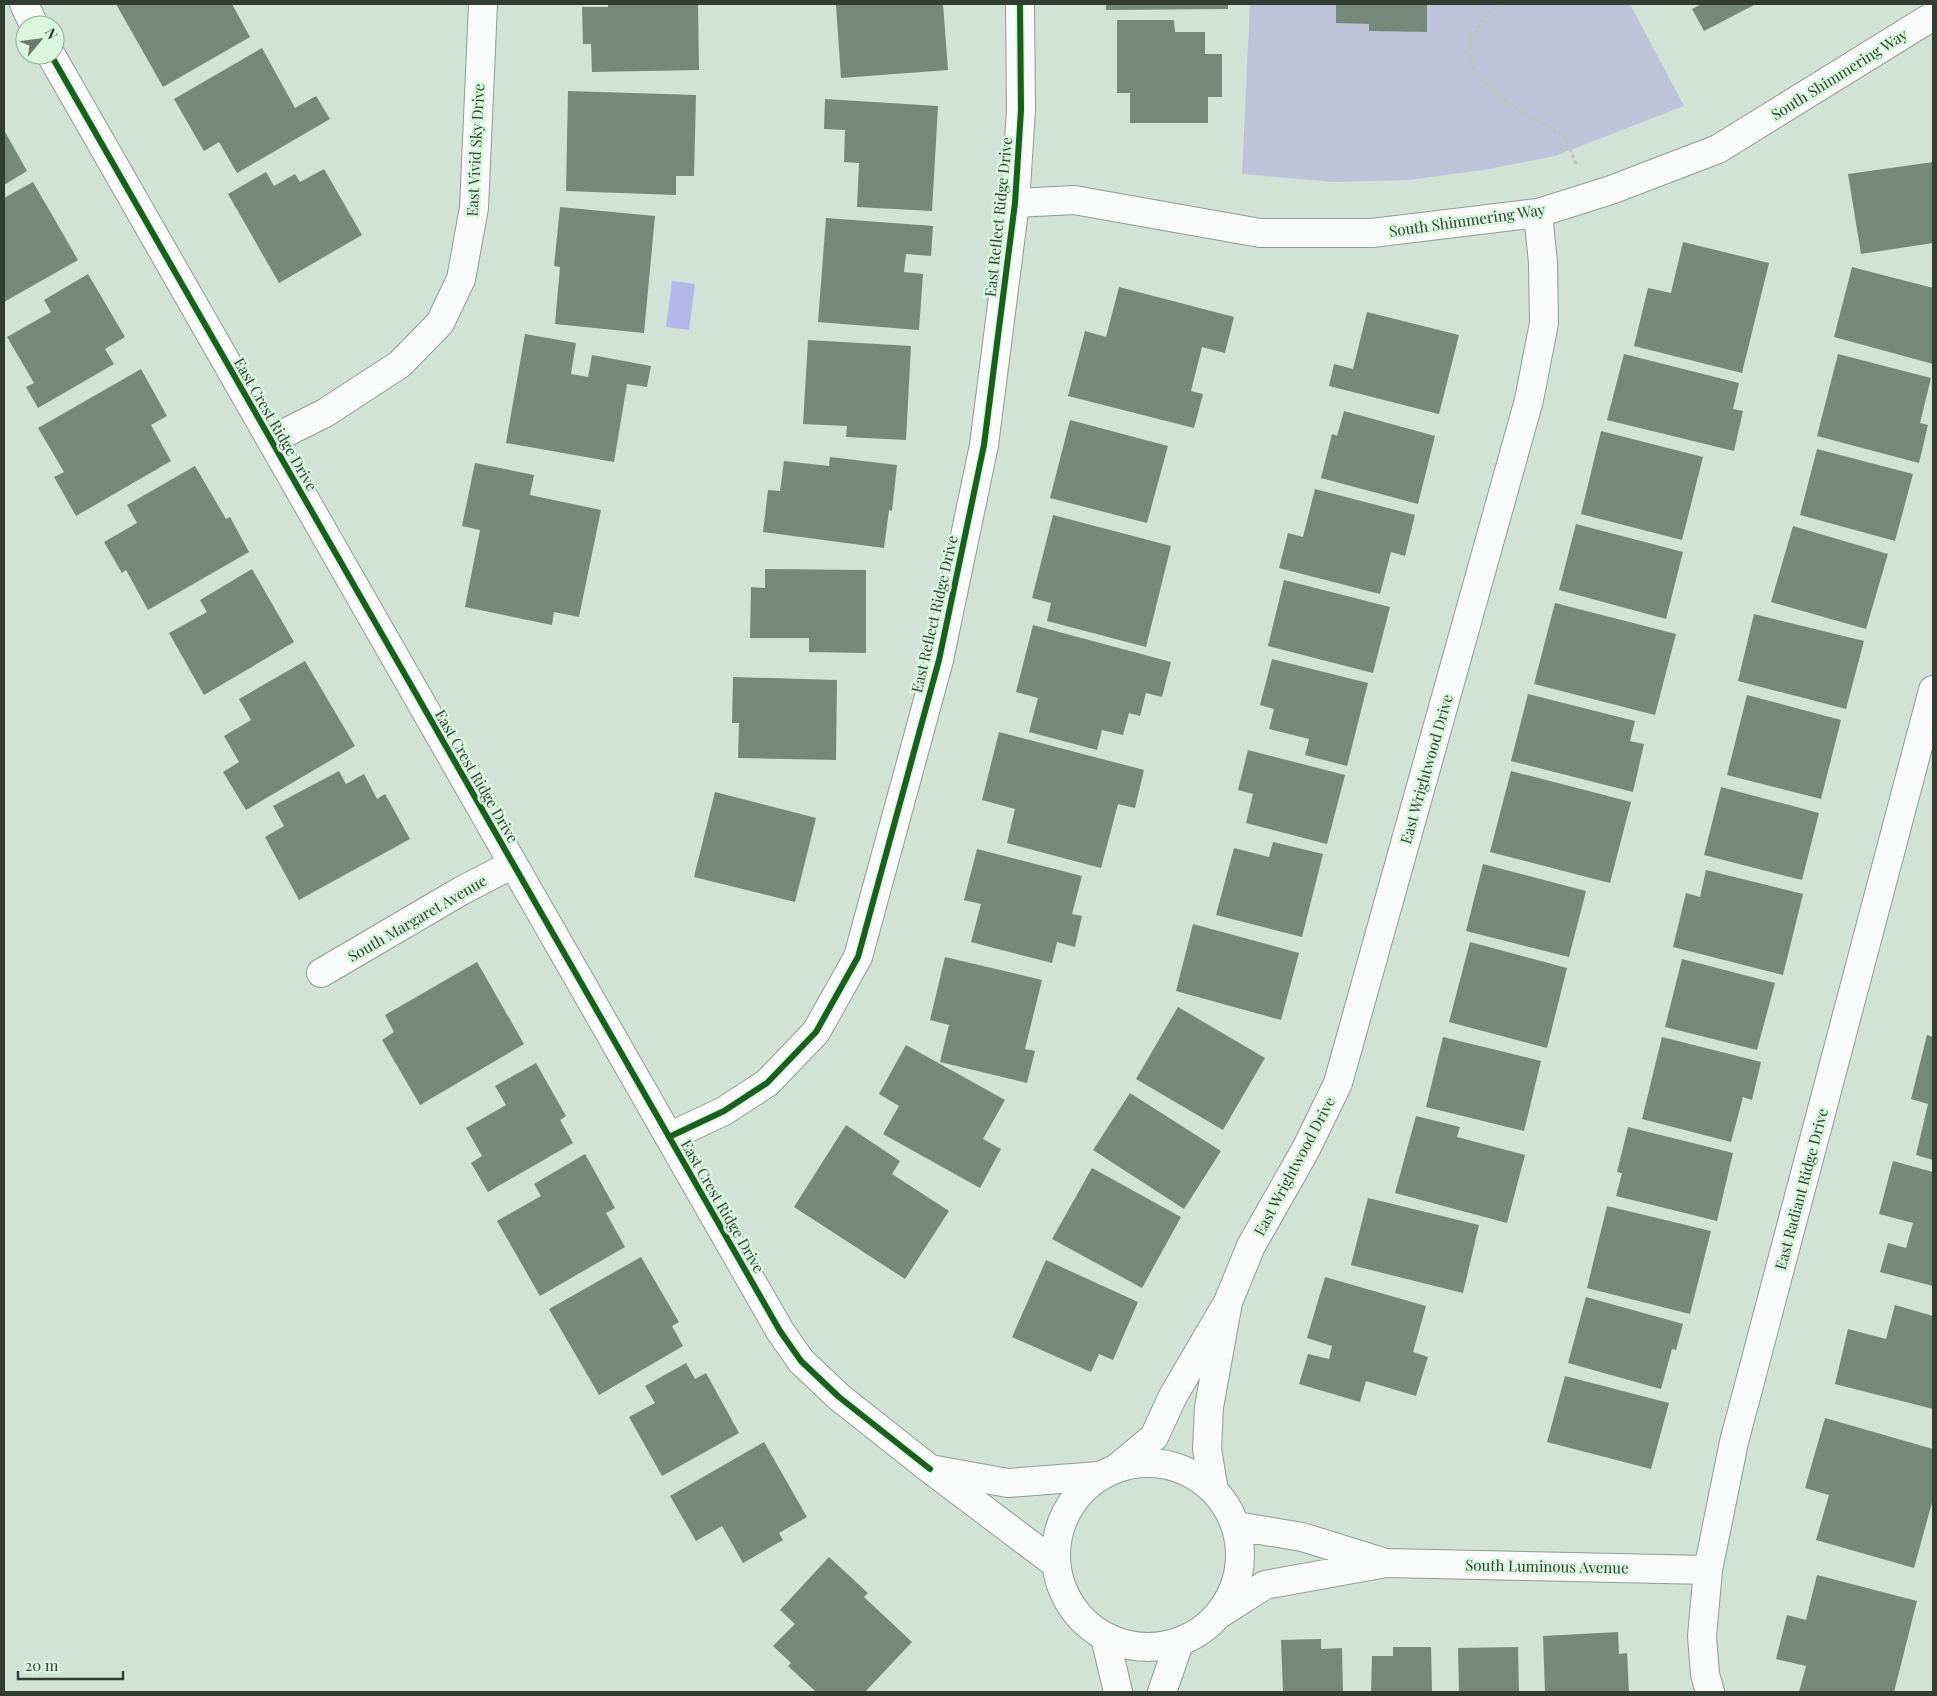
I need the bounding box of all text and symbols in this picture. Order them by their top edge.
north arrow [15,15,65,65]
text: N [41,24,63,42]
street label: South Shimmering Way [1767,24,1911,124]
street label: East Vivid Sky Drive [462,83,488,217]
street label: East Reflect Ridge Drive [980,136,1016,298]
street label: South Shimmering Way [1388,199,1547,241]
street label: East Crest Ridge Drive [230,354,322,494]
street label: East Reflect Ridge Drive [906,533,962,695]
street label: East Wrightwood Drive [1395,692,1457,846]
street label: East Crest Ridge Drive [431,706,523,846]
street label: South Margaret Avenue [344,870,490,966]
street label: East Wrightwood Drive [1249,1093,1339,1239]
street label: East Radiant Ridge Drive [1770,1106,1832,1272]
street label: East Crest Ridge Drive [677,1136,769,1276]
street label: South Luminous Avenue [1465,1555,1629,1577]
scale bar [18,1648,122,1680]
text: 20 m [25,1655,59,1675]

